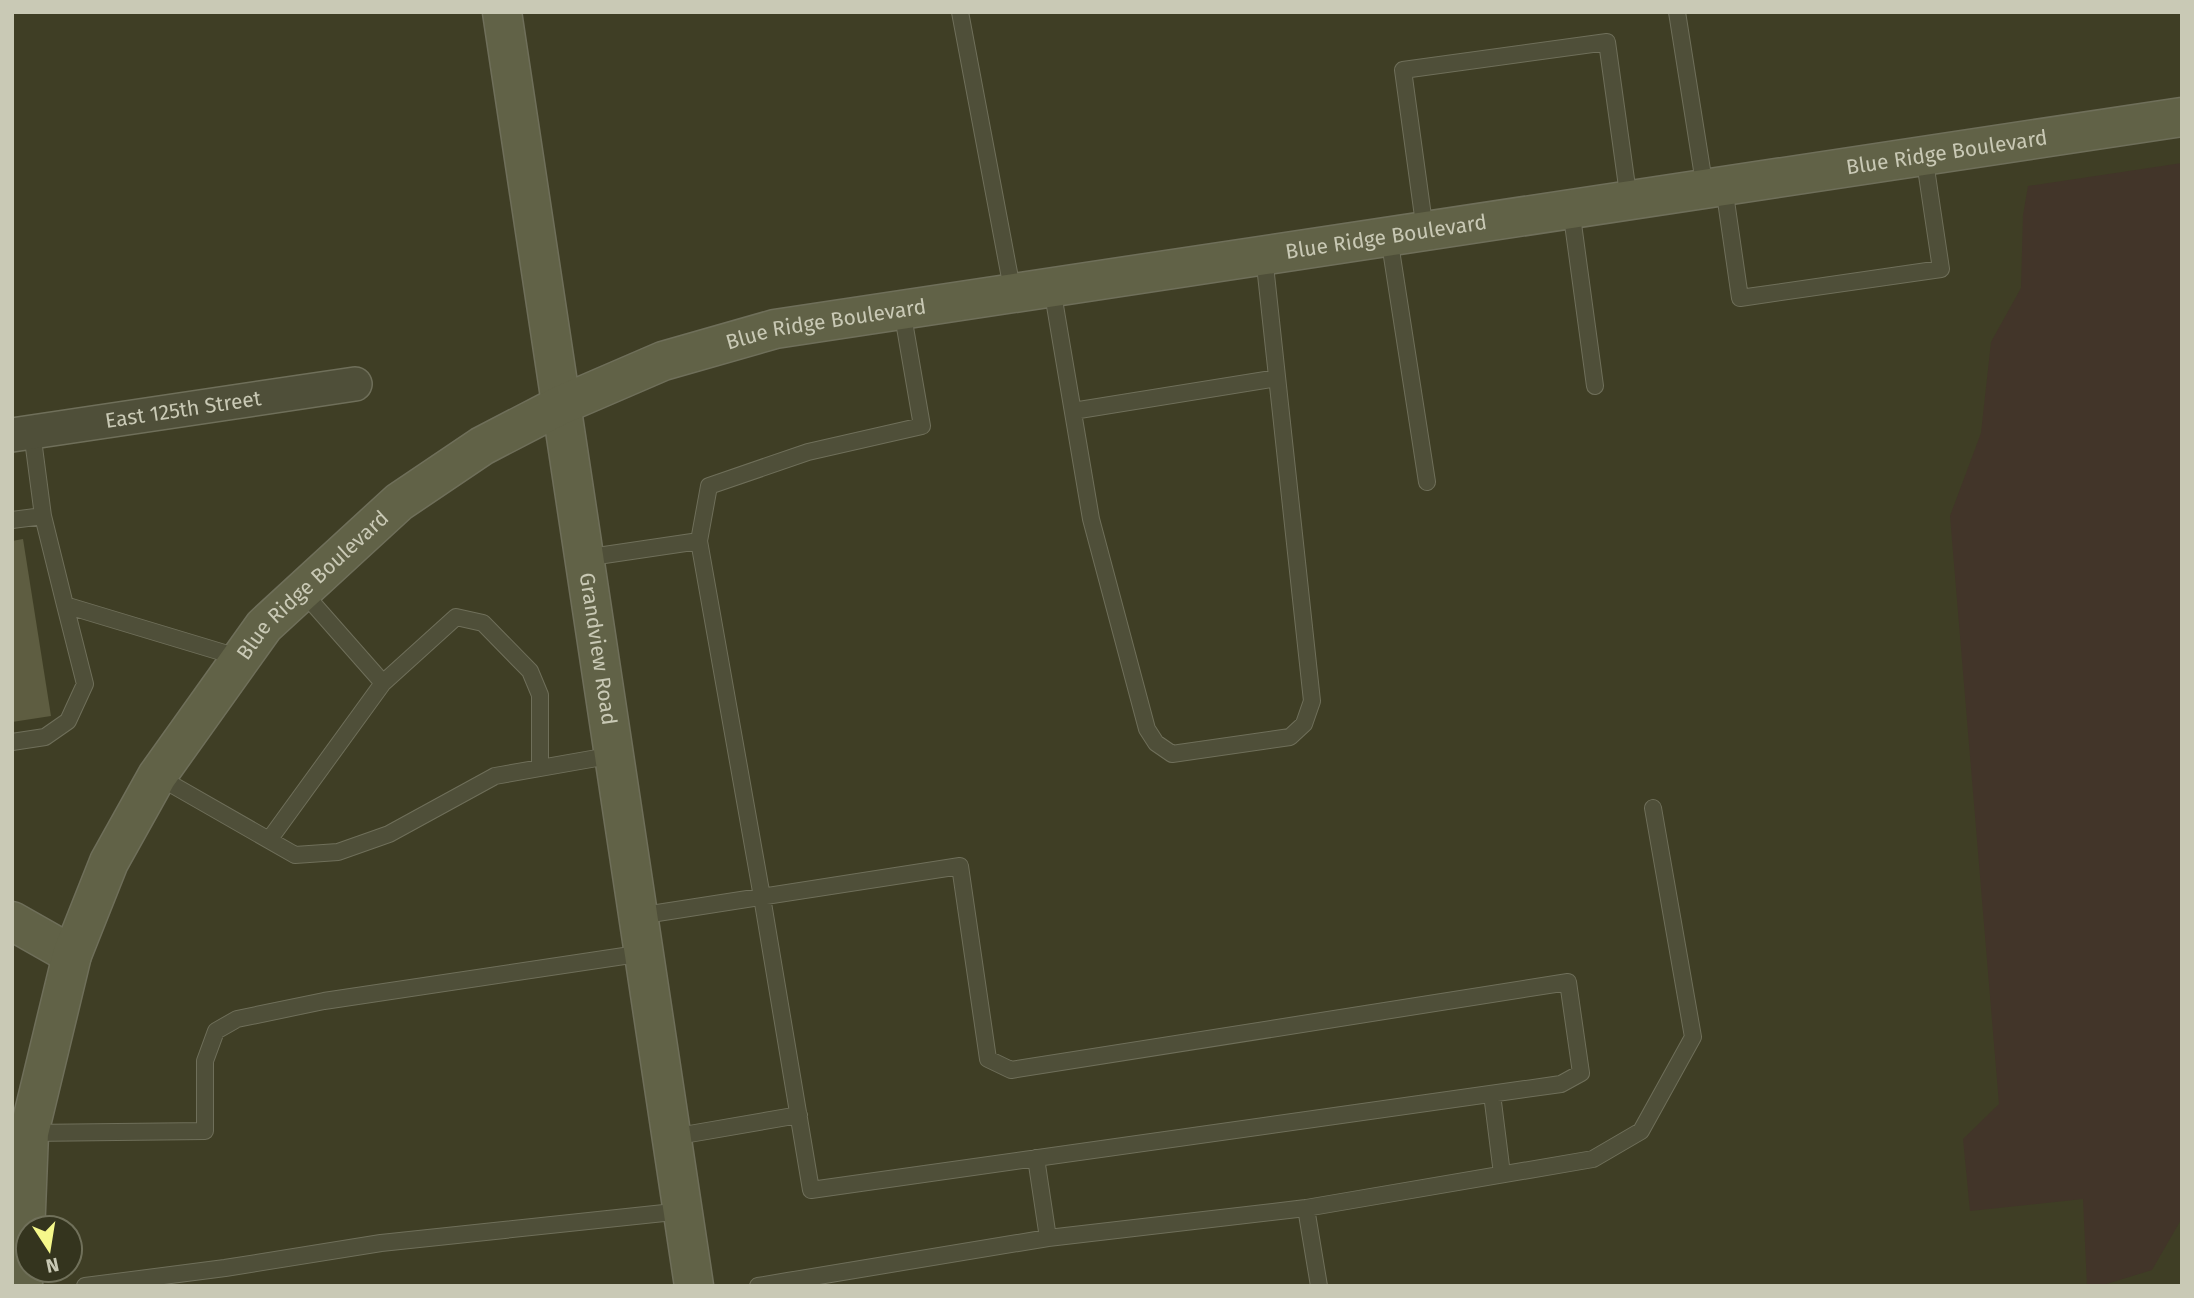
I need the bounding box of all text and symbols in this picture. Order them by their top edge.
street label: Blue Ridge Boulevard [1844,124,2049,180]
street label: Blue Ridge Boulevard [1284,209,1488,265]
street label: Blue Ridge Boulevard [723,293,928,355]
street label: East 125th Street [103,385,263,434]
street label: Blue Ridge Boulevard [231,505,394,665]
street label: Grandview Road [574,571,622,727]
north arrow [14,1214,84,1284]
text: N [44,1253,61,1278]

